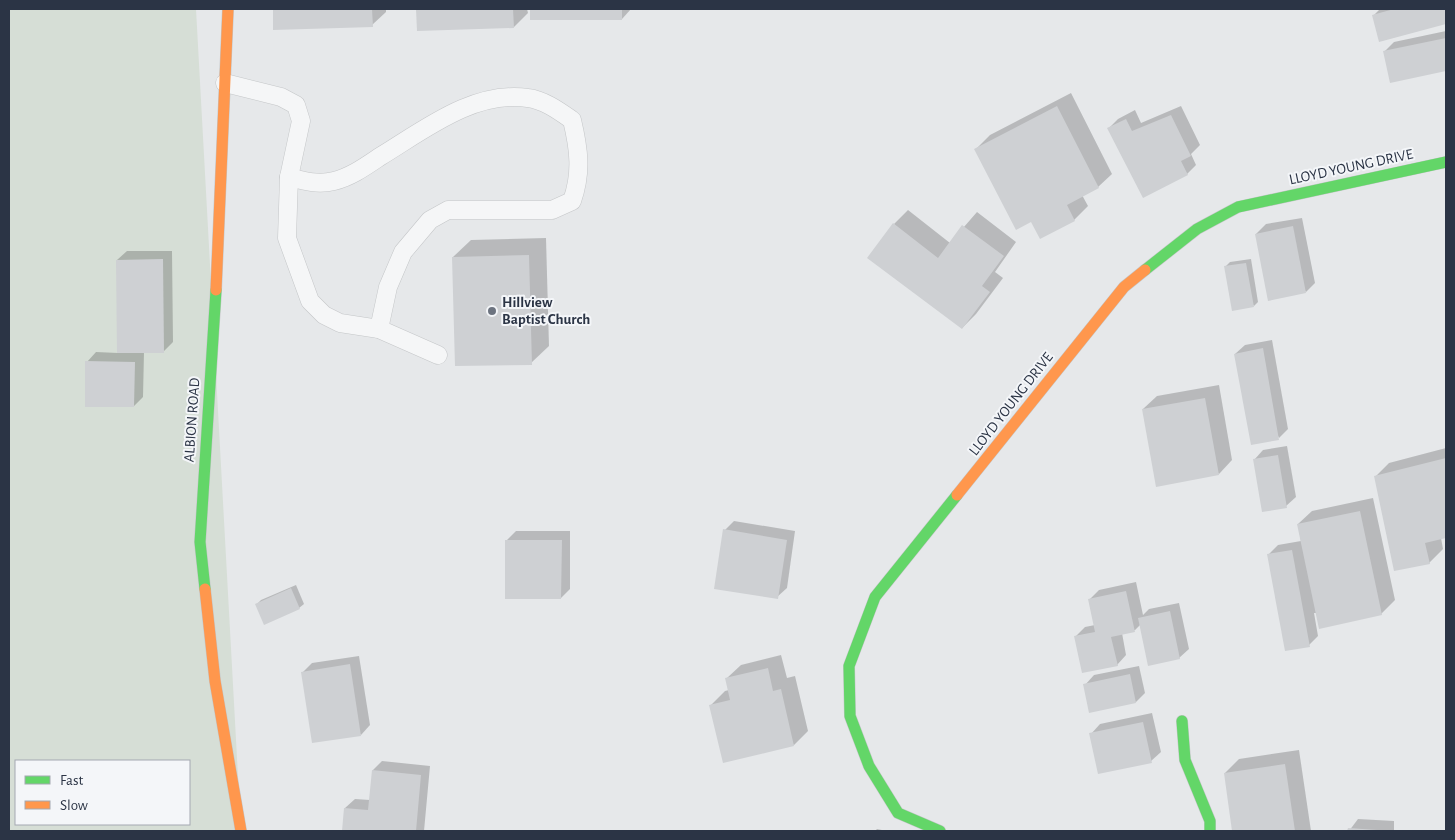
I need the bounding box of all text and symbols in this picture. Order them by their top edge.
street label: LLOYD YOUNG DRIVE [1288,147,1414,187]
place label: Hillview Baptist Church [502,295,590,327]
marker: Hillview Baptist Church [486,305,498,317]
street label: LLOYD YOUNG DRIVE [966,350,1056,458]
street label: ALBION ROAD [182,377,202,463]
legend [15,760,190,825]
text: Fast [60,773,84,788]
text: Slow [60,798,88,813]

